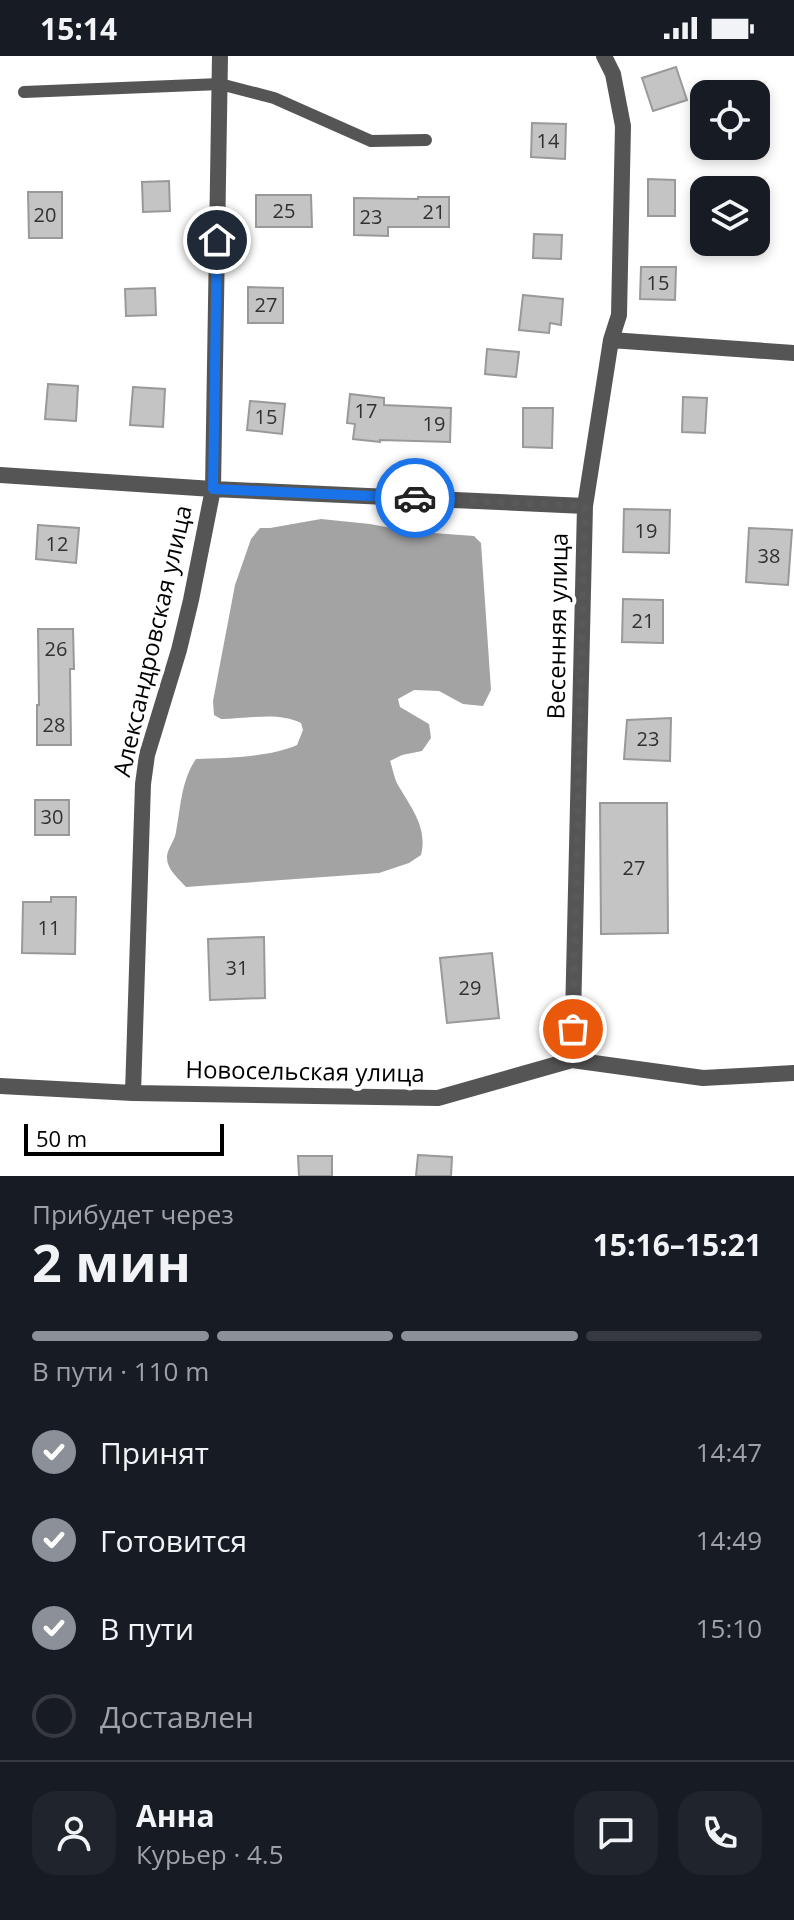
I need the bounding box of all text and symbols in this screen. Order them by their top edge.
text: 15:14 [40,8,117,49]
map controls [690,80,770,256]
button: locate [690,80,770,160]
house number: 14 [537,127,560,154]
button: layers [690,176,770,256]
house number: 25 [273,197,295,224]
house number: 21 [423,198,445,225]
house number: 20 [34,201,56,228]
house number: 23 [360,203,382,230]
pin [183,206,251,274]
icon: home [195,218,239,262]
house number: 15 [647,269,669,296]
house number: 27 [255,291,277,318]
house number: 17 [355,397,377,424]
house number: 15 [255,403,277,430]
house number: 19 [423,410,445,437]
courier [375,458,455,538]
icon: car [393,476,437,520]
street label: Александровская улица [104,502,199,780]
house number: 19 [635,517,657,544]
house number: 12 [46,530,68,557]
street label: Весенняя улица [538,532,575,720]
house number: 38 [758,542,780,569]
house number: 21 [632,607,654,634]
house number: 26 [45,635,67,662]
house number: 28 [43,711,65,738]
house number: 23 [637,725,659,752]
house number: 30 [41,803,63,830]
house number: 27 [623,854,645,881]
house number: 11 [38,914,60,941]
house number: 31 [226,954,248,981]
house number: 29 [459,974,481,1001]
pin [539,995,607,1063]
icon: bag [551,1007,595,1051]
street label: Новосельская улица [185,1052,425,1089]
scale bar [24,1120,224,1156]
text: 50 m [36,1123,87,1153]
text: Прибудет через [32,1196,234,1232]
text: 15:16–15:21 [593,1224,762,1265]
text: 2 мин [32,1226,191,1297]
text: В пути · 110 m [32,1353,209,1389]
icon: check [32,1430,76,1474]
text: Принят [100,1432,209,1473]
text: 14:47 [696,1434,762,1470]
icon: check [32,1518,76,1562]
text: Готовится [100,1520,247,1561]
text: 14:49 [696,1522,762,1558]
icon: check [32,1606,76,1650]
text: В пути [100,1608,194,1649]
text: 15:10 [696,1610,762,1646]
text: Доставлен [100,1696,254,1737]
button: person [32,1791,116,1875]
button: chat [574,1791,658,1875]
button: phone [678,1791,762,1875]
text: Анна [136,1795,215,1836]
text: Курьер · 4.5 [136,1836,284,1872]

